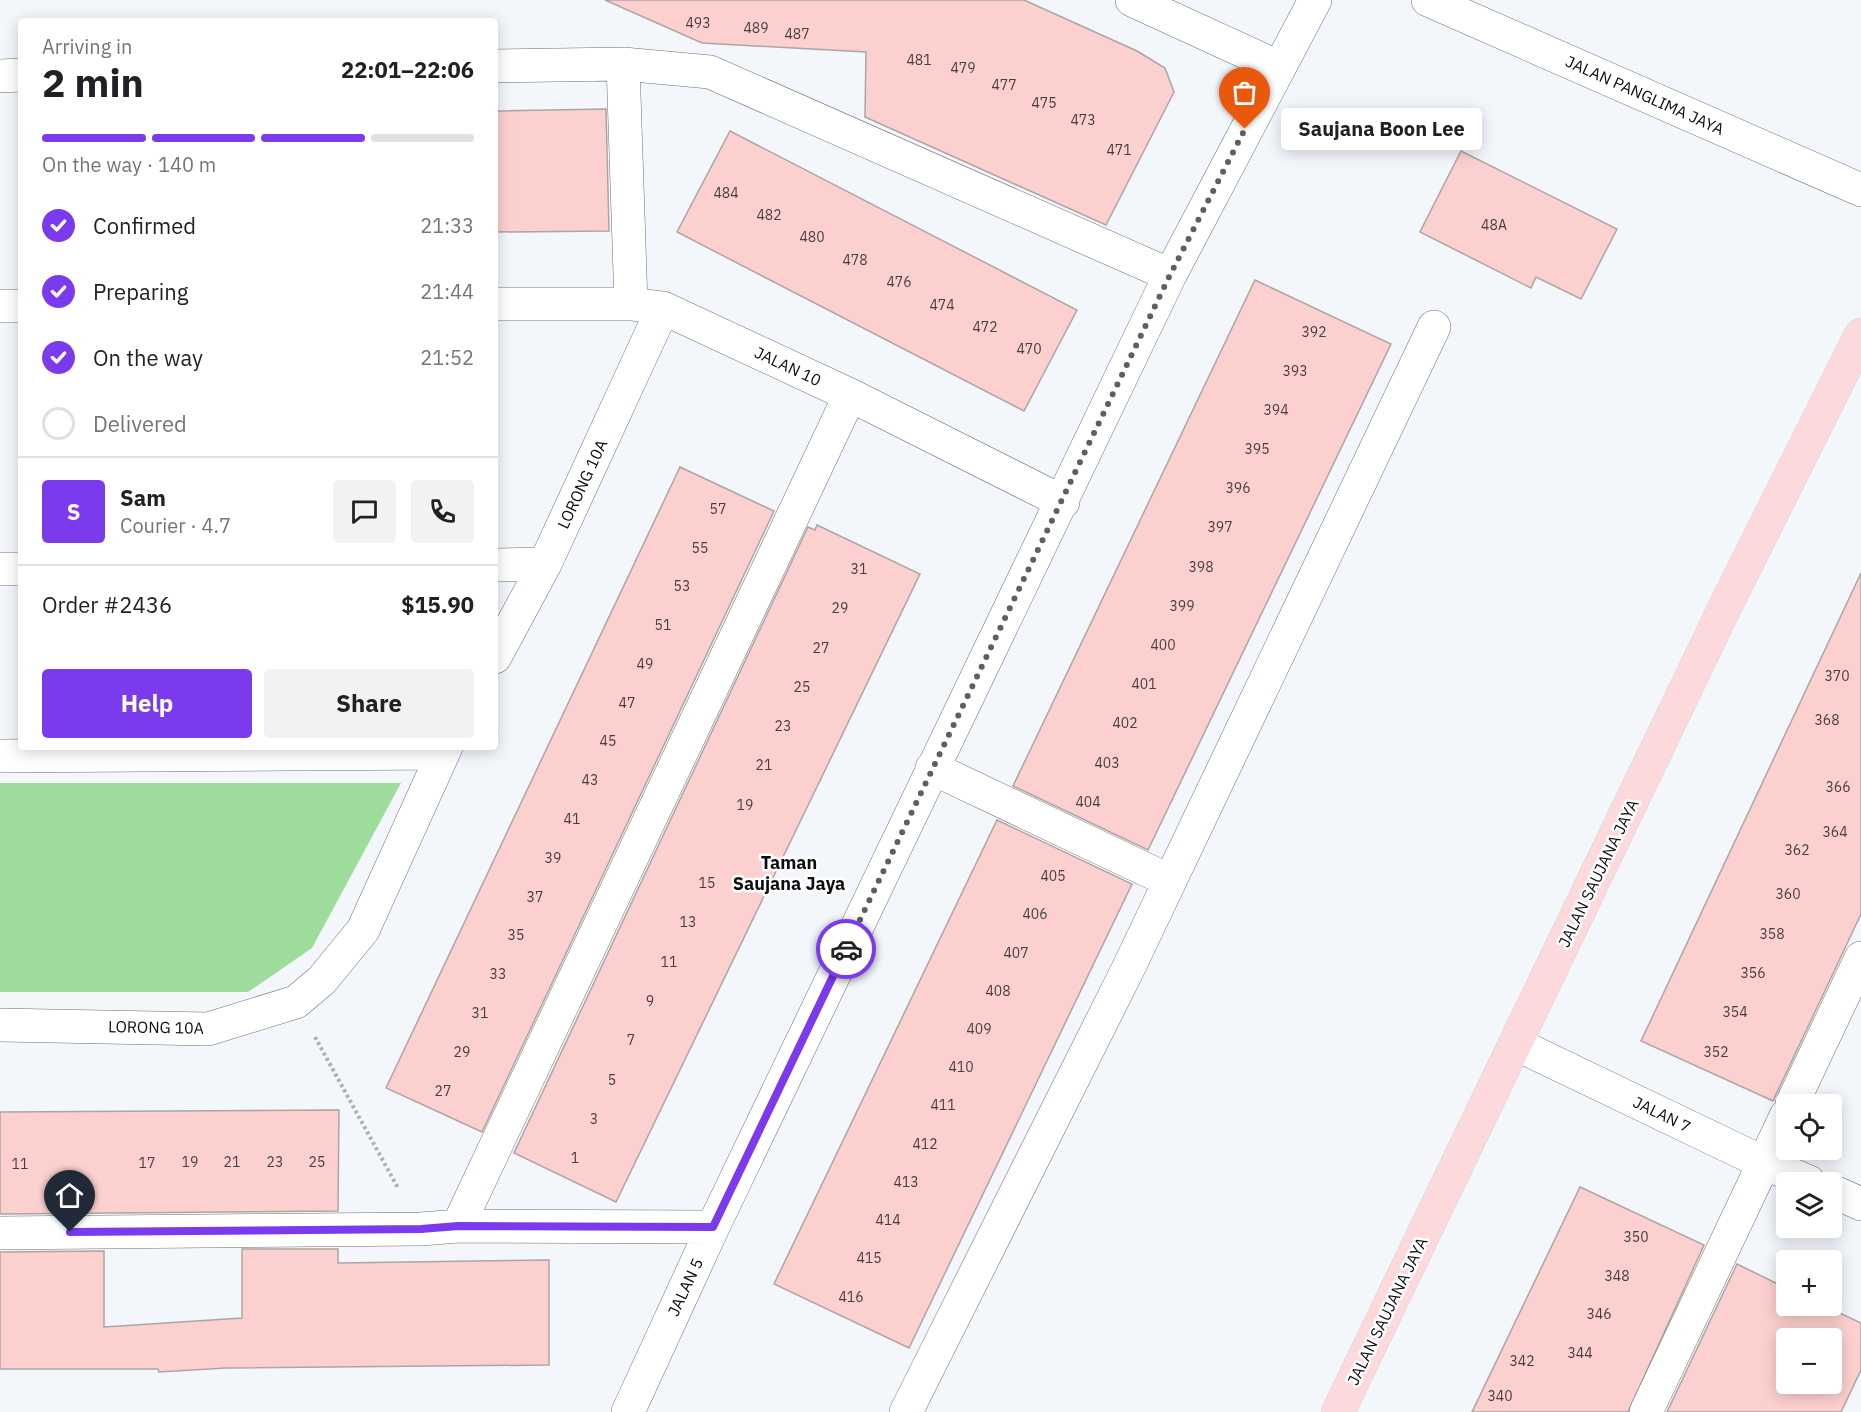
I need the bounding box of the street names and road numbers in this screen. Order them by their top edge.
street label: JALAN PANGLIMA JAYA [1563,51,1727,139]
street label: JALAN 10 [752,342,824,390]
street label: LORONG 10A [553,436,611,532]
street label: JALAN SAUJANA JAYA [1554,796,1642,950]
street label: LORONG 10A [108,1016,204,1038]
street label: JALAN 7 [1630,1092,1694,1136]
street label: JALAN SAUJANA JAYA [1343,1234,1431,1388]
street label: JALAN 5 [663,1255,707,1319]

